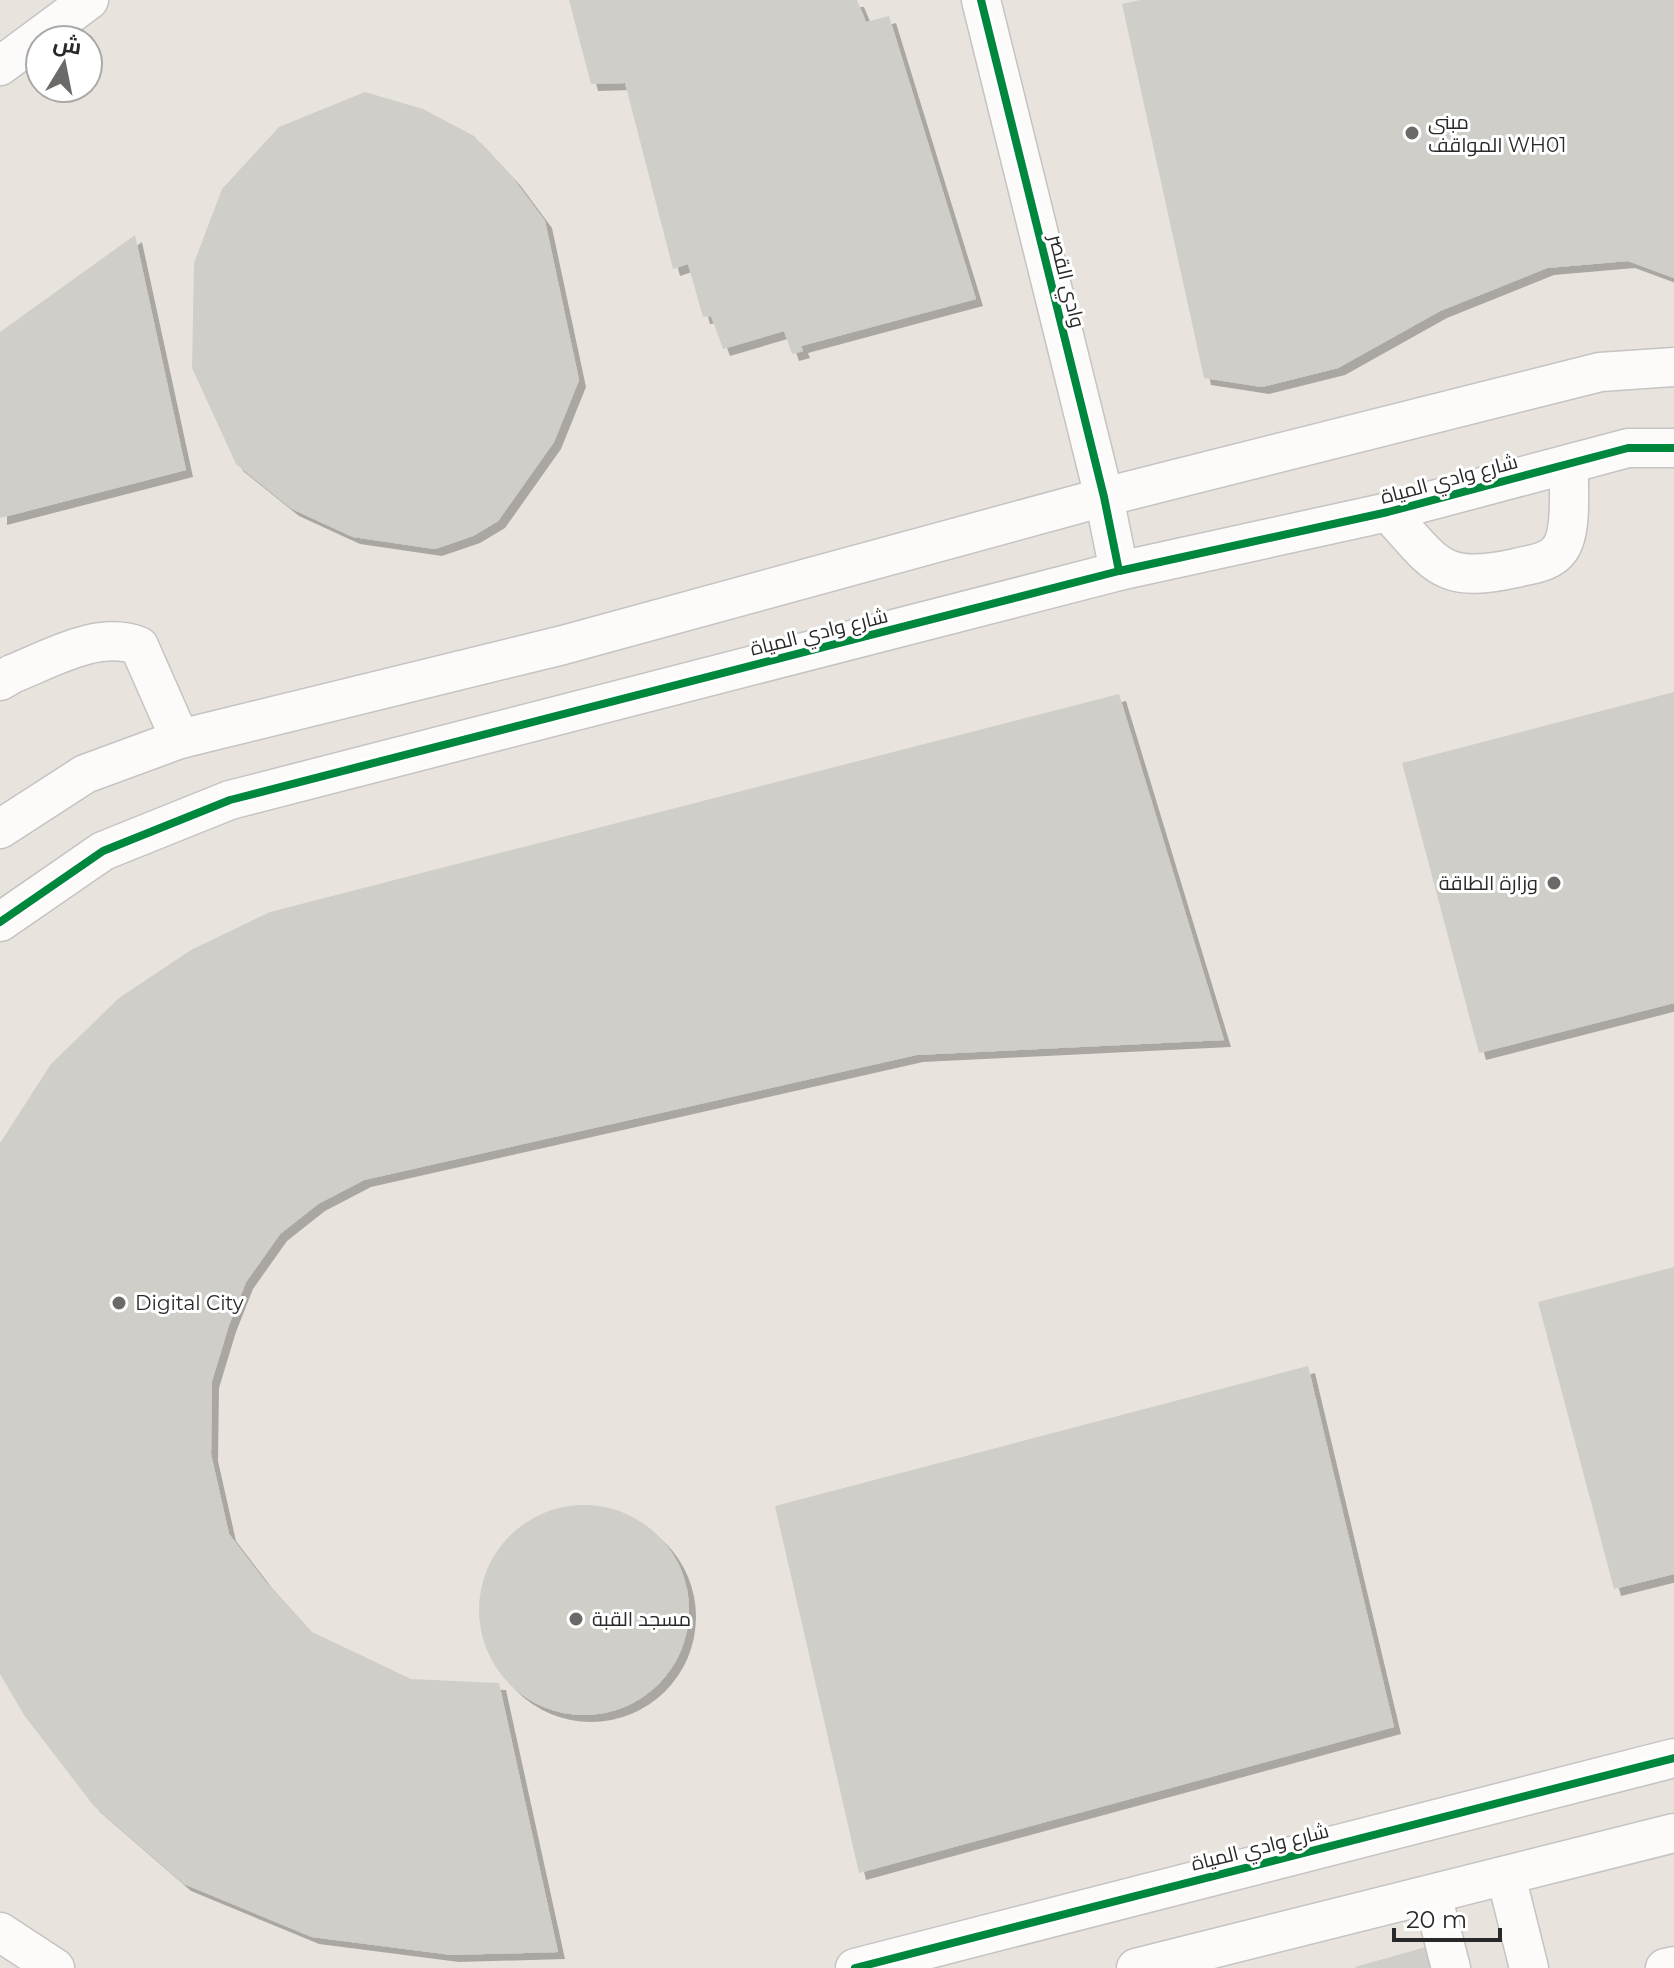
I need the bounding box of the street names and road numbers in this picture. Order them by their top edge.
street label: وادي القصر [1040,231,1090,331]
street label: شارع وادي المياة [1378,449,1521,513]
street label: شارع وادي المياة [748,603,891,665]
street label: شارع وادي المياة [1189,1818,1332,1880]

